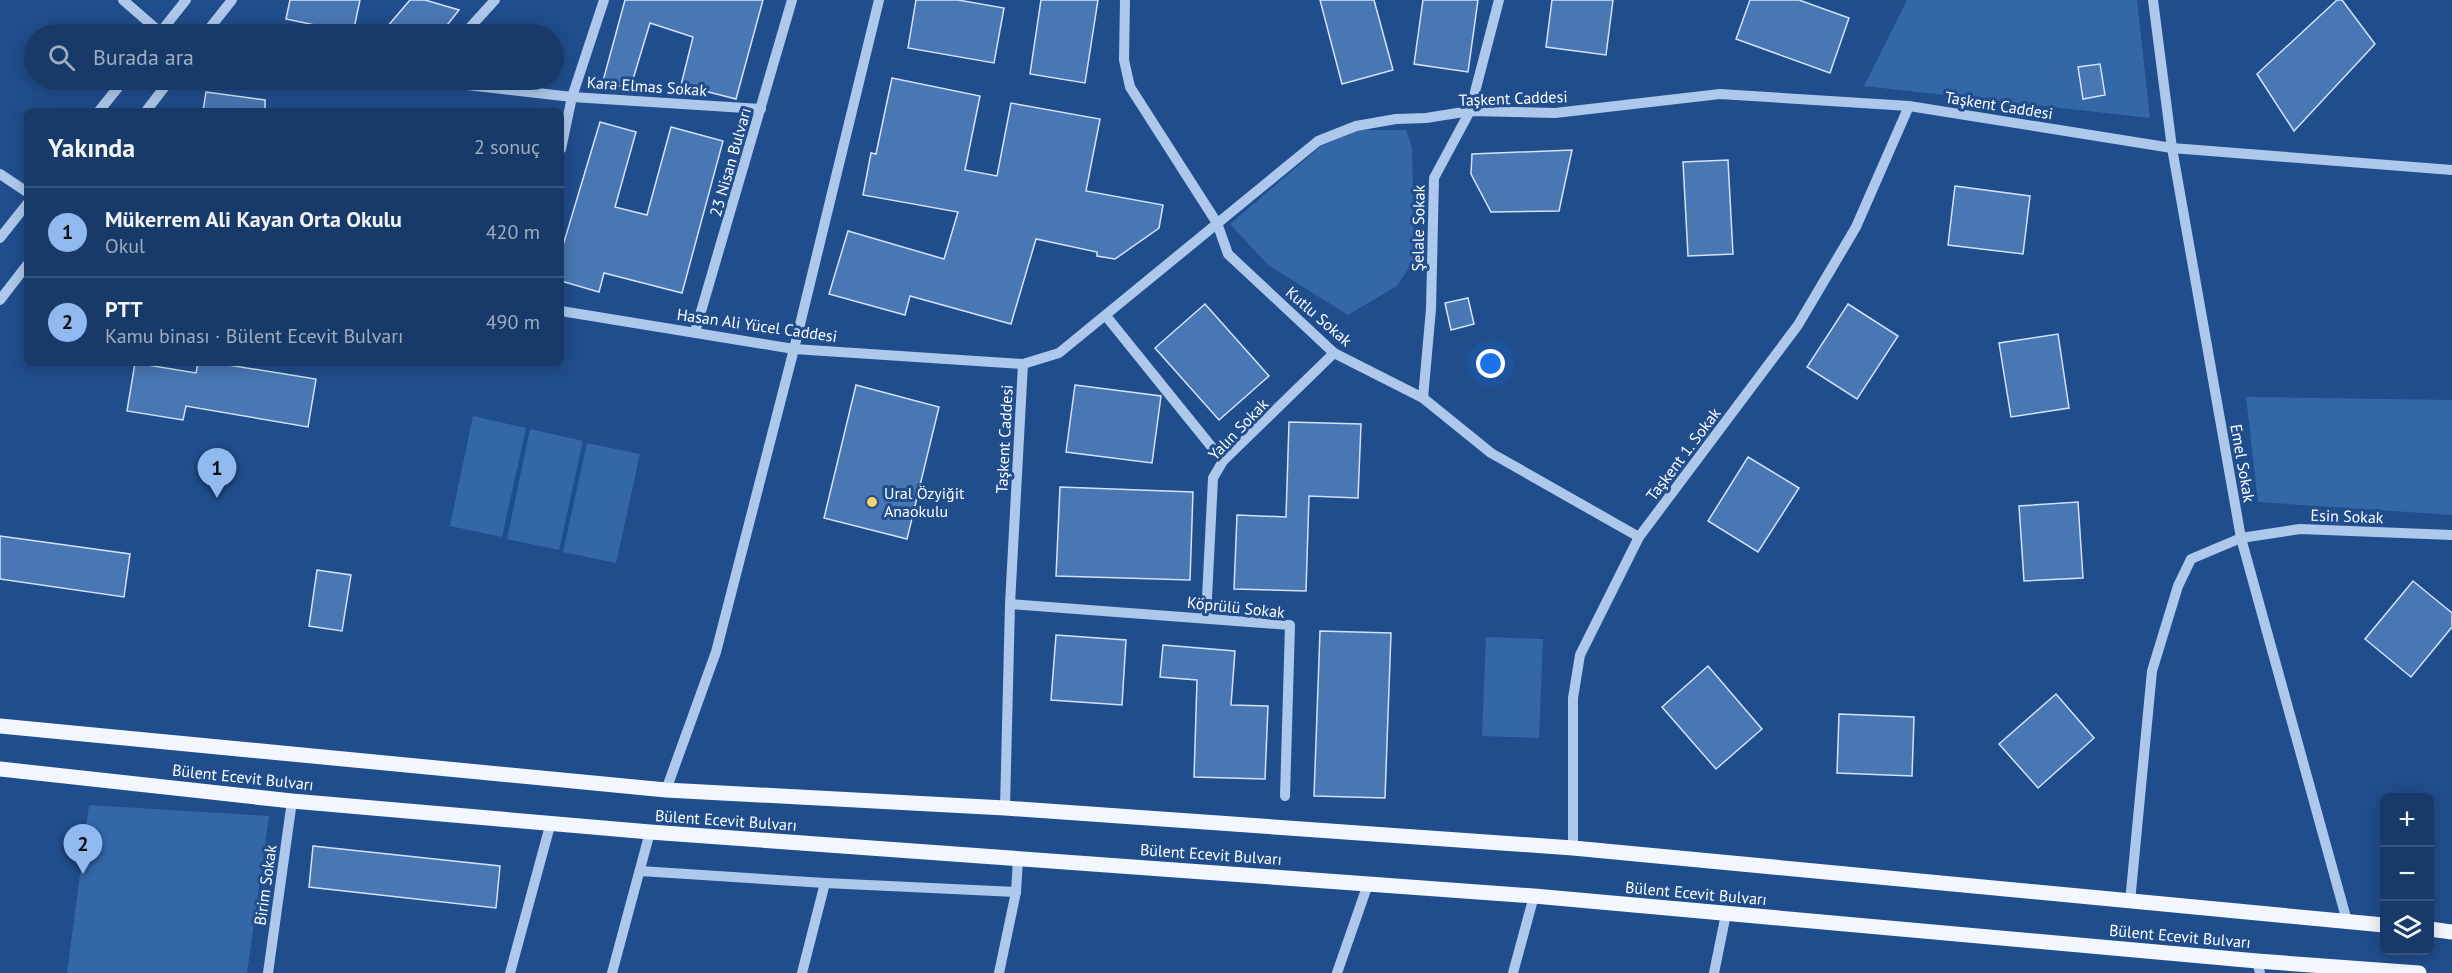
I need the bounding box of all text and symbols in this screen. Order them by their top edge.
search box [24,24,564,90]
icon: search [45,41,78,74]
text: Burada ara [93,43,194,71]
street label: Kara Elmas Sokak [586,72,708,100]
street label: Taşkent Caddesi [1458,86,1568,110]
street label: Taşkent Caddesi [1944,87,2054,123]
street label: 23 Nisan Bulvarı [705,105,755,219]
text: Yakında [48,131,135,164]
text: 2 sonuç [474,134,540,160]
street label: Şelale Sokak [1407,184,1429,271]
text: Mükerrem Ali Kayan Orta Okulu [105,205,402,233]
text: 1 [62,219,73,245]
text: 420 m [486,219,540,245]
text: Okul [105,233,145,259]
street label: Kutlu Sokak [1282,282,1356,350]
text: PTT [105,295,143,323]
street label: Hasan Ali Yücel Caddesi [676,304,838,346]
text: 2 [62,309,73,335]
text: 490 m [486,309,540,335]
text: Kamu binası · Bülent Ecevit Bulvarı [105,323,403,349]
your location [1476,349,1505,378]
street label: Taşkent Caddesi [991,384,1017,494]
street label: Yalın Sokak [1204,394,1273,464]
street label: Taşkent 1. Sokak [1641,403,1725,505]
street label: Emel Sokak [2226,422,2260,504]
pin: 1 [198,448,236,498]
place label: Ural Özyiğit Anaokulu [884,483,965,521]
marker: Ural Özyiğit Anaokulu [865,495,879,509]
street label: Esin Sokak [2310,505,2384,527]
street label: Köprülü Sokak [1186,592,1286,622]
street label: Bülent Ecevit Bulvarı [171,760,315,794]
map controls [2380,793,2434,955]
button: + [2380,793,2434,847]
street label: Bülent Ecevit Bulvarı [654,805,798,835]
pin: 2 [64,824,103,874]
street label: Bülent Ecevit Bulvarı [1139,839,1283,869]
street label: Birim Sokak [249,843,281,926]
button: − [2380,847,2434,901]
street label: Bülent Ecevit Bulvarı [1624,877,1768,909]
button: layers [2380,901,2434,955]
street label: Bülent Ecevit Bulvarı [2108,920,2252,952]

